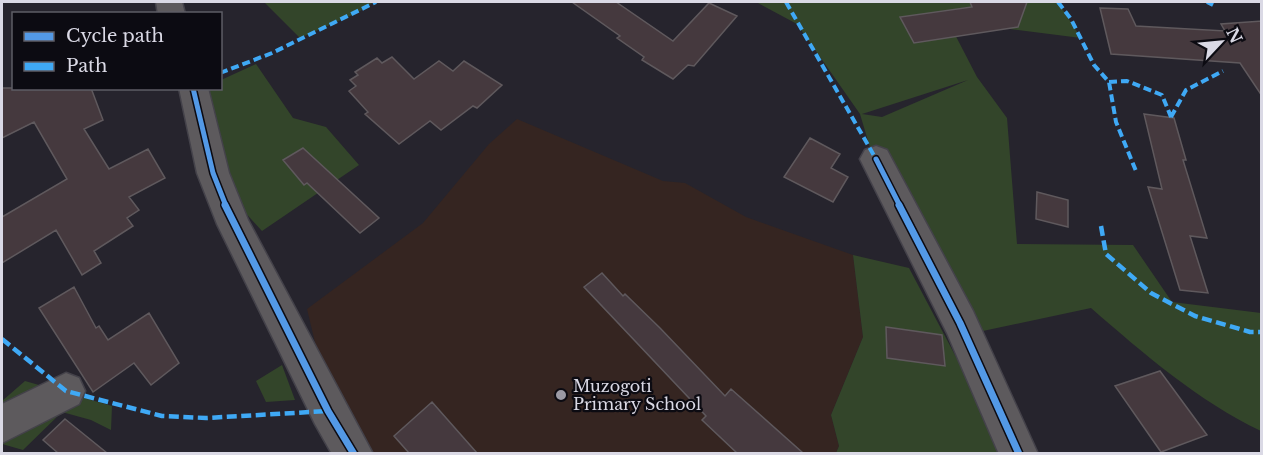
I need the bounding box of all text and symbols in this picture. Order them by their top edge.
legend [12,12,222,90]
north arrow [1191,12,1251,72]
text: N [1222,24,1247,47]
text: Cycle path [66,25,164,47]
text: Path [66,55,107,77]
place label: Muzogoti Primary School [573,376,701,414]
marker: Muzogoti Primary School [554,388,568,402]

